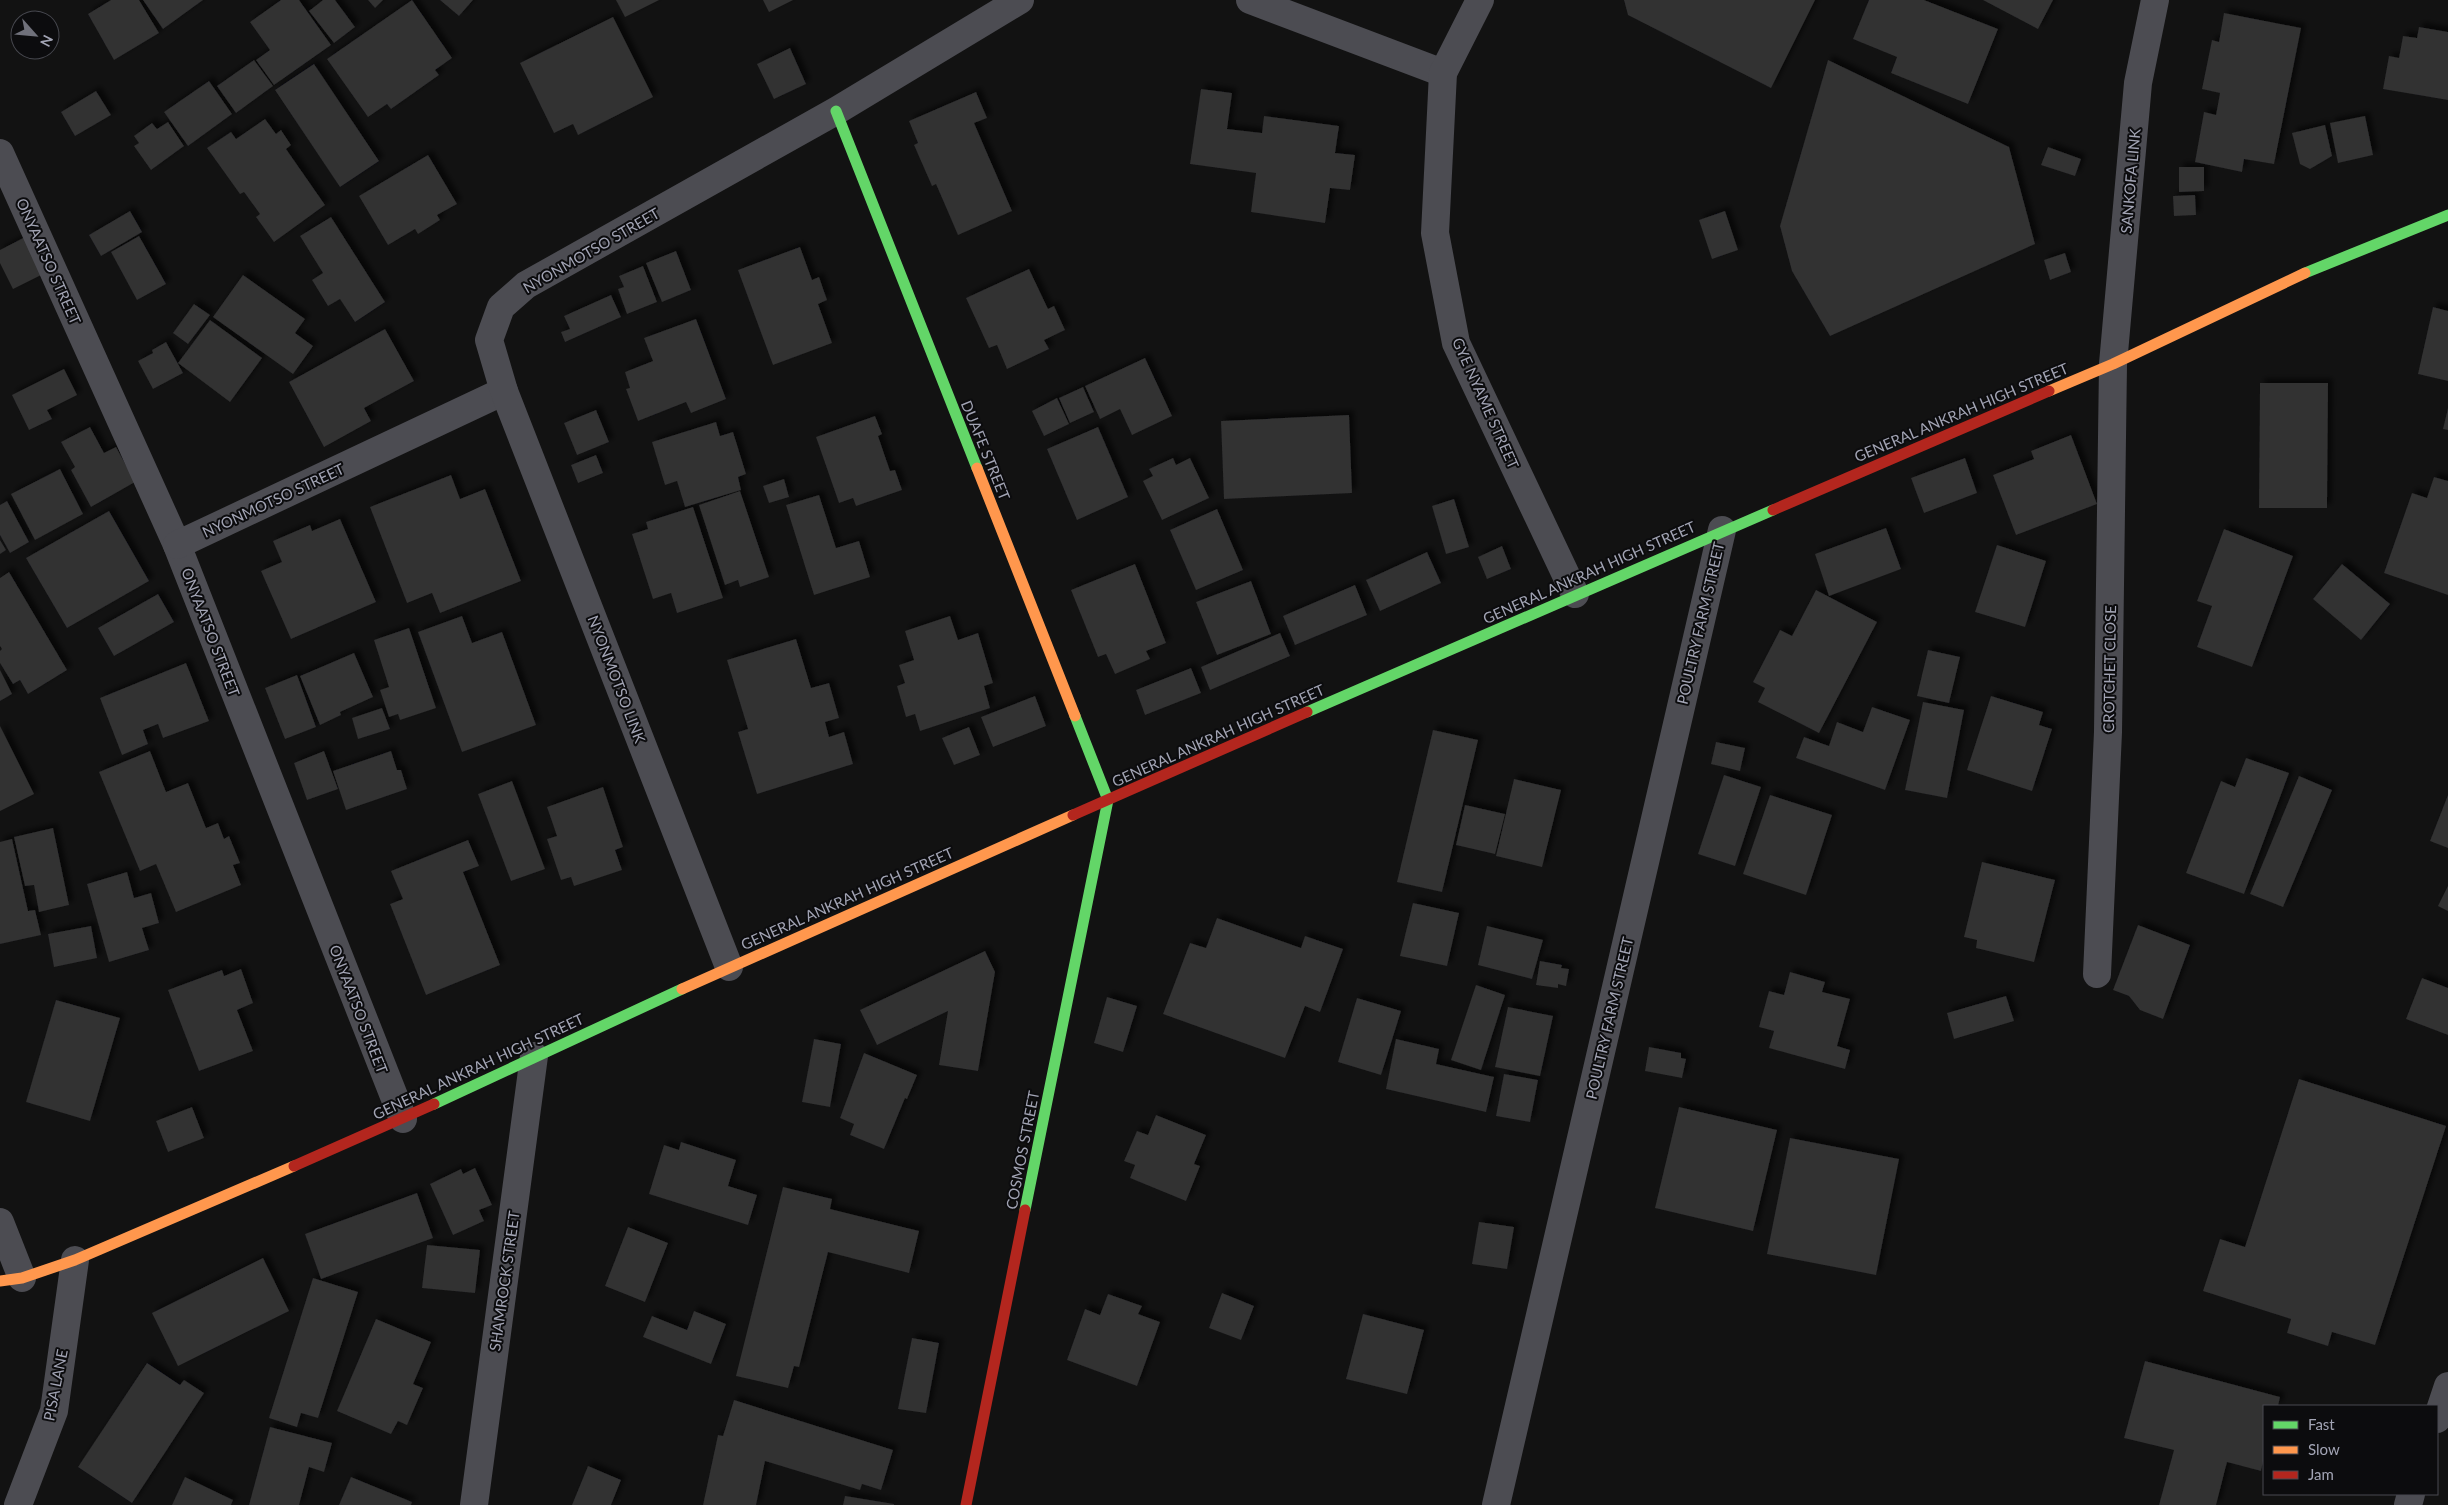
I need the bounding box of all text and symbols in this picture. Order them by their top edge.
north arrow [10,10,60,60]
text: N [37,32,57,50]
street label: SANKOFA LINK [2116,128,2144,234]
street label: ONYAATSO STREET [13,195,85,327]
street label: NYONMOTSO STREET [520,204,663,296]
street label: GYE NYAME STREET [1449,335,1523,471]
street label: GENERAL ANKRAH HIGH STREET [1851,359,2071,465]
street label: DUAFE STREET [958,398,1014,503]
street label: NYONMOTSO STREET [199,459,347,541]
street label: GENERAL ANKRAH HIGH STREET [1480,517,1698,627]
street label: POULTRY FARM STREET [1673,540,1728,706]
street label: ONYAATSO STREET [178,565,244,699]
street label: CROTCHET CLOSE [2099,605,2119,733]
street label: NYONMOTSO LINK [584,613,650,745]
street label: GENERAL ANKRAH HIGH STREET [1109,680,1327,790]
street label: GENERAL ANKRAH HIGH STREET [738,843,956,953]
street label: POULTRY FARM STREET [1582,935,1637,1101]
street label: ONYAATSO STREET [326,942,392,1076]
street label: GENERAL ANKRAH HIGH STREET [370,1009,586,1123]
street label: COSMOS STREET [1002,1089,1042,1211]
street label: SHAMROCK STREET [485,1210,523,1352]
street label: PISA LANE [39,1348,71,1422]
legend [2263,1405,2438,1495]
text: Fast [2308,1415,2335,1433]
text: Slow [2308,1440,2340,1458]
text: Jam [2308,1465,2334,1483]

